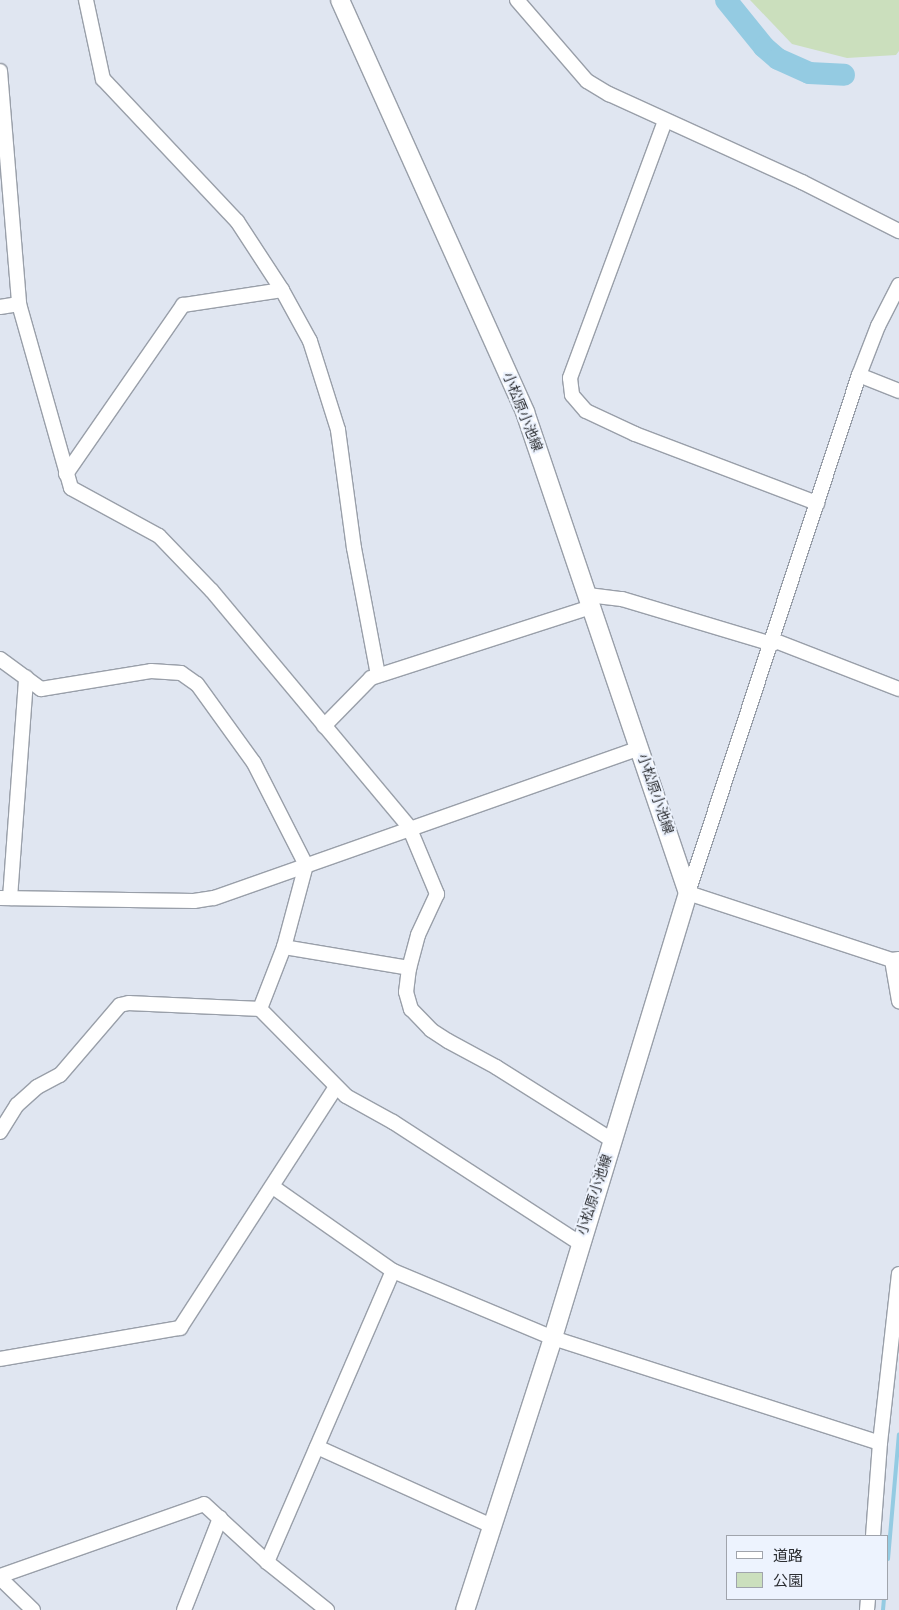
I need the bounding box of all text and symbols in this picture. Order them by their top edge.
street label: 小松原小池線 [498,370,546,454]
street label: 小松原小池線 [633,752,677,836]
street label: 小松原小池線 [574,1152,616,1238]
legend [726,1535,889,1600]
text: 道路 [773,1546,803,1566]
text: 公園 [773,1571,803,1591]

